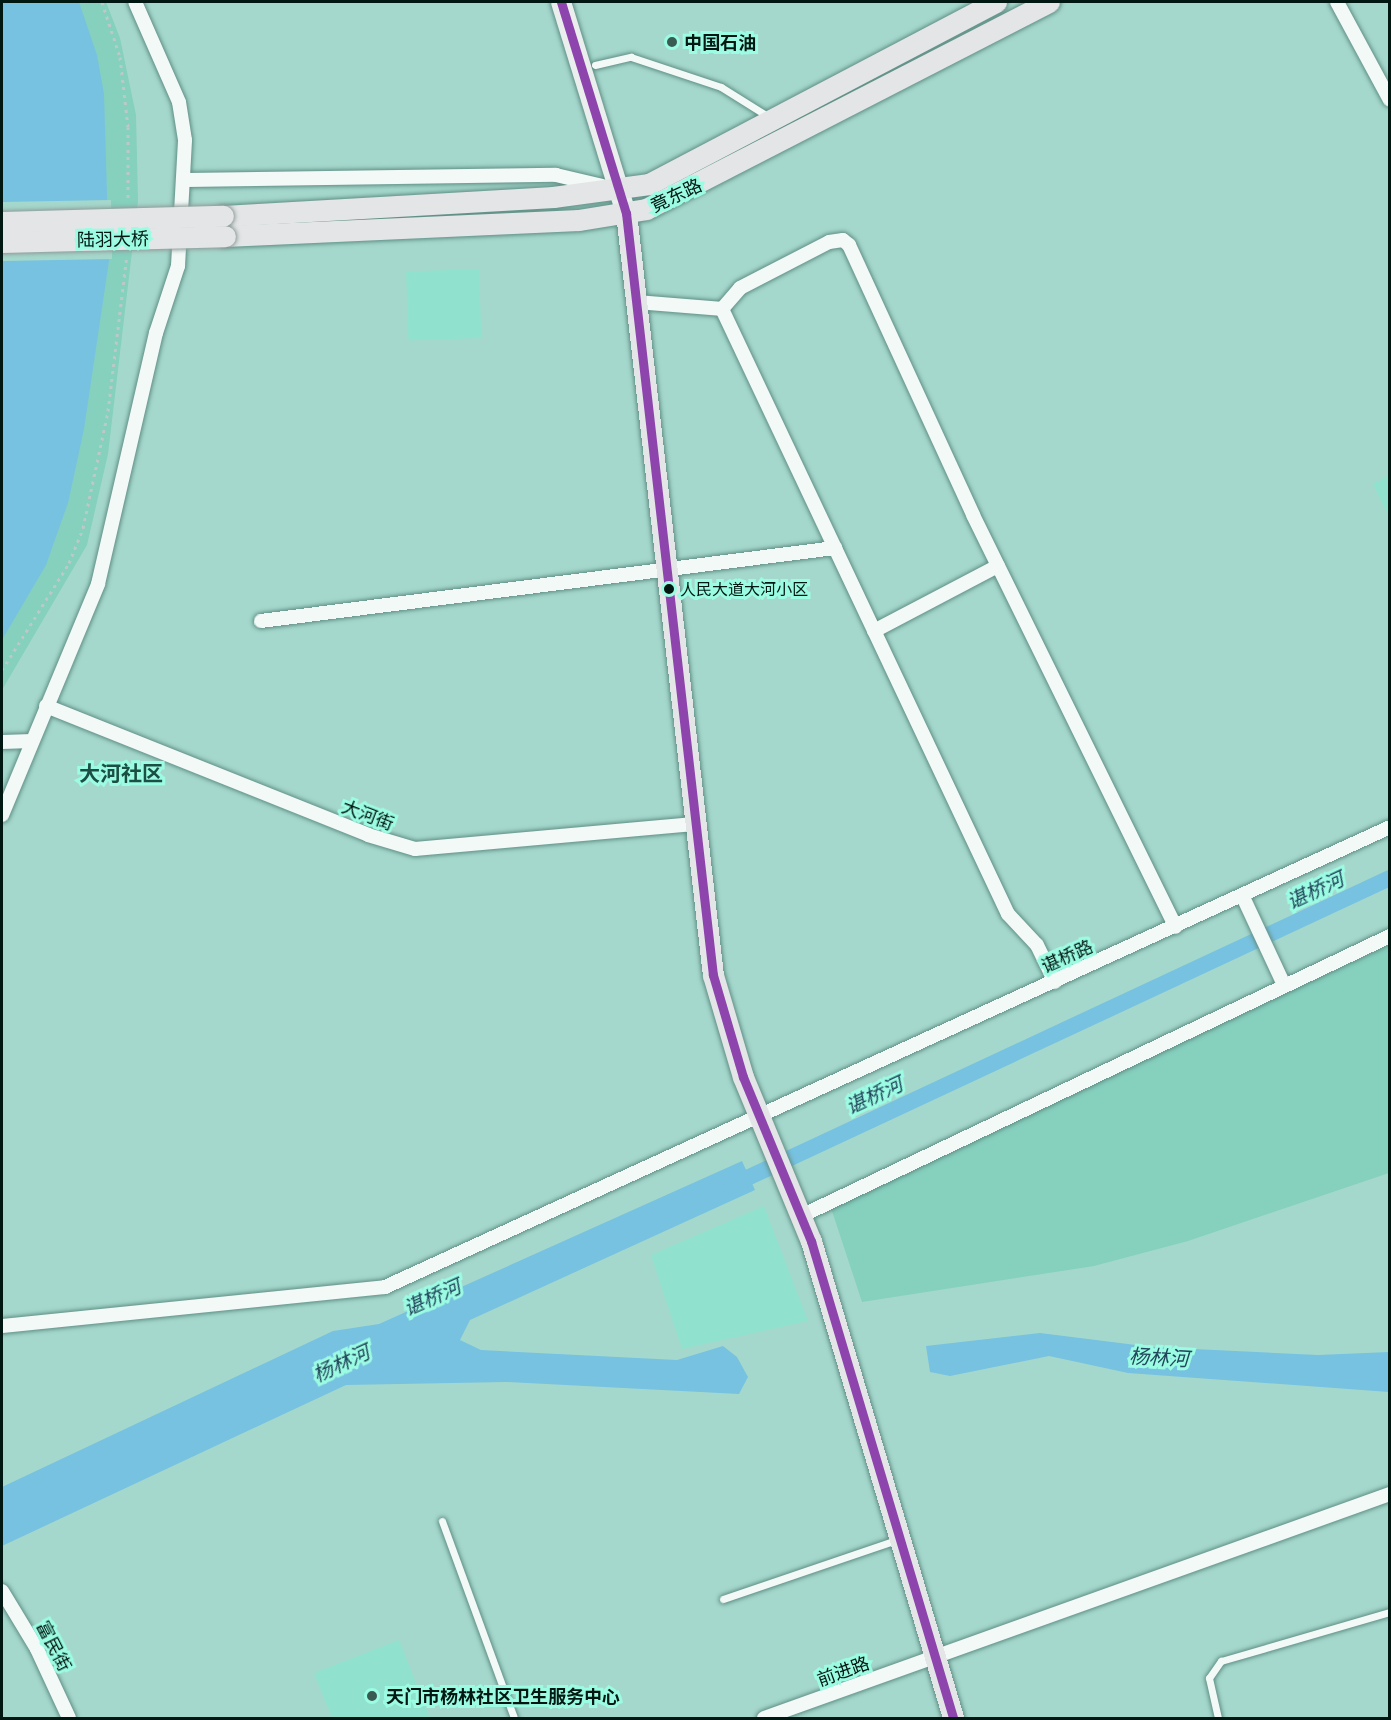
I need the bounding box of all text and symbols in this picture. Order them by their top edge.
place label: 中国石油 [684,31,756,53]
marker: 中国石油 [665,35,679,49]
street label: 竟东路 [647,174,705,216]
street label: 陆羽大桥 [77,228,149,250]
place label: 人民大道大河小区 [680,579,808,599]
marker: 人民大道大河小区 [663,583,675,595]
district label: 大河社区 [79,760,163,786]
street label: 大河街 [339,795,397,835]
water label: 谌桥河 [1283,866,1347,914]
street label: 谌桥路 [1038,935,1096,977]
water label: 谌桥河 [842,1071,906,1119]
water label: 谌桥河 [400,1274,464,1320]
water label: 杨林河 [309,1339,373,1387]
water label: 杨林河 [1128,1343,1190,1371]
street label: 富民街 [32,1617,76,1675]
street label: 前进路 [814,1652,872,1690]
place label: 天门市杨林社区卫生服务中心 [386,1685,620,1707]
marker: 天门市杨林社区卫生服务中心 [363,1687,381,1705]

